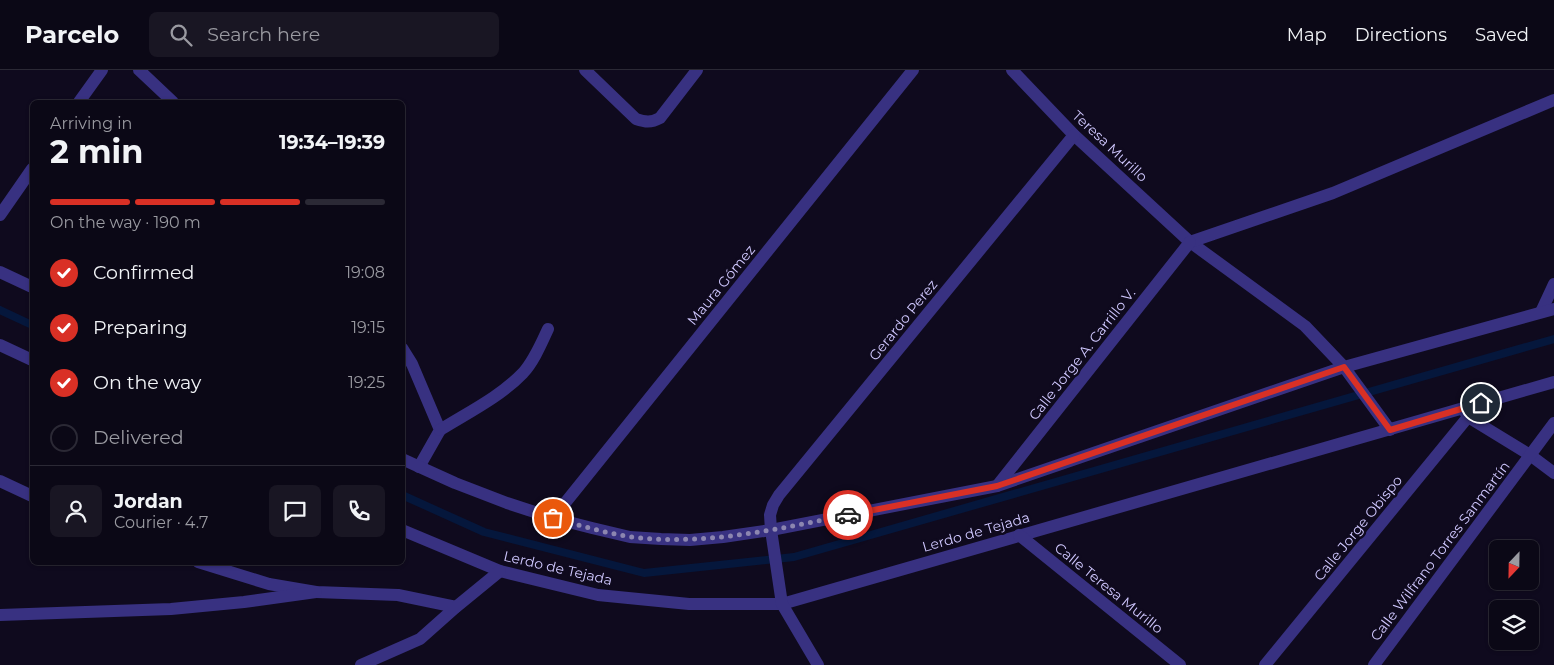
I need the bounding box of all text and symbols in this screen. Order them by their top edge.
search box [149,12,499,57]
text: Parcelo [25,20,119,49]
icon: search [167,21,195,49]
text: Search here [207,23,320,46]
text: Map [1287,24,1327,46]
text: Directions [1355,24,1447,46]
text: Saved [1475,24,1529,46]
street label: Teresa Murillo [1068,106,1152,186]
text: Arriving in [50,114,132,133]
text: 19:34–19:39 [279,131,385,154]
text: 2 min [50,132,143,171]
text: On the way · 190 m [50,213,201,232]
street label: Maura Gómez [683,241,759,329]
icon: check [50,259,78,287]
text: Confirmed [93,261,194,284]
text: 19:08 [345,263,385,282]
street label: Gerardo Perez [865,276,941,364]
street label: Calle Jorge A. Carrillo V. [1025,284,1139,424]
icon: check [50,314,78,342]
text: Preparing [93,316,188,339]
text: 19:15 [351,318,385,337]
icon: check [50,369,78,397]
text: On the way [93,371,201,394]
text: 19:25 [348,373,385,392]
pin [1460,382,1502,424]
icon: home [1467,389,1495,417]
text: Delivered [93,426,184,449]
street label: Calle Wilfrano Torres Sanmartín [1366,457,1514,645]
street label: Calle Jorge Obispo [1310,471,1406,584]
button: person [50,485,102,537]
button: chat [269,485,321,537]
button: phone [333,485,385,537]
text: Jordan [114,490,183,513]
courier [823,490,873,540]
pin [532,497,574,539]
icon: car [834,501,862,529]
icon: bag [539,504,567,532]
street label: Lerdo de Tejada [920,508,1032,556]
text: Courier · 4.7 [114,513,208,532]
street label: Calle Teresa Murillo [1051,539,1167,637]
north arrow [1489,540,1539,590]
map controls [1489,540,1539,650]
street label: Lerdo de Tejada [502,547,614,589]
button: layers [1489,600,1539,650]

